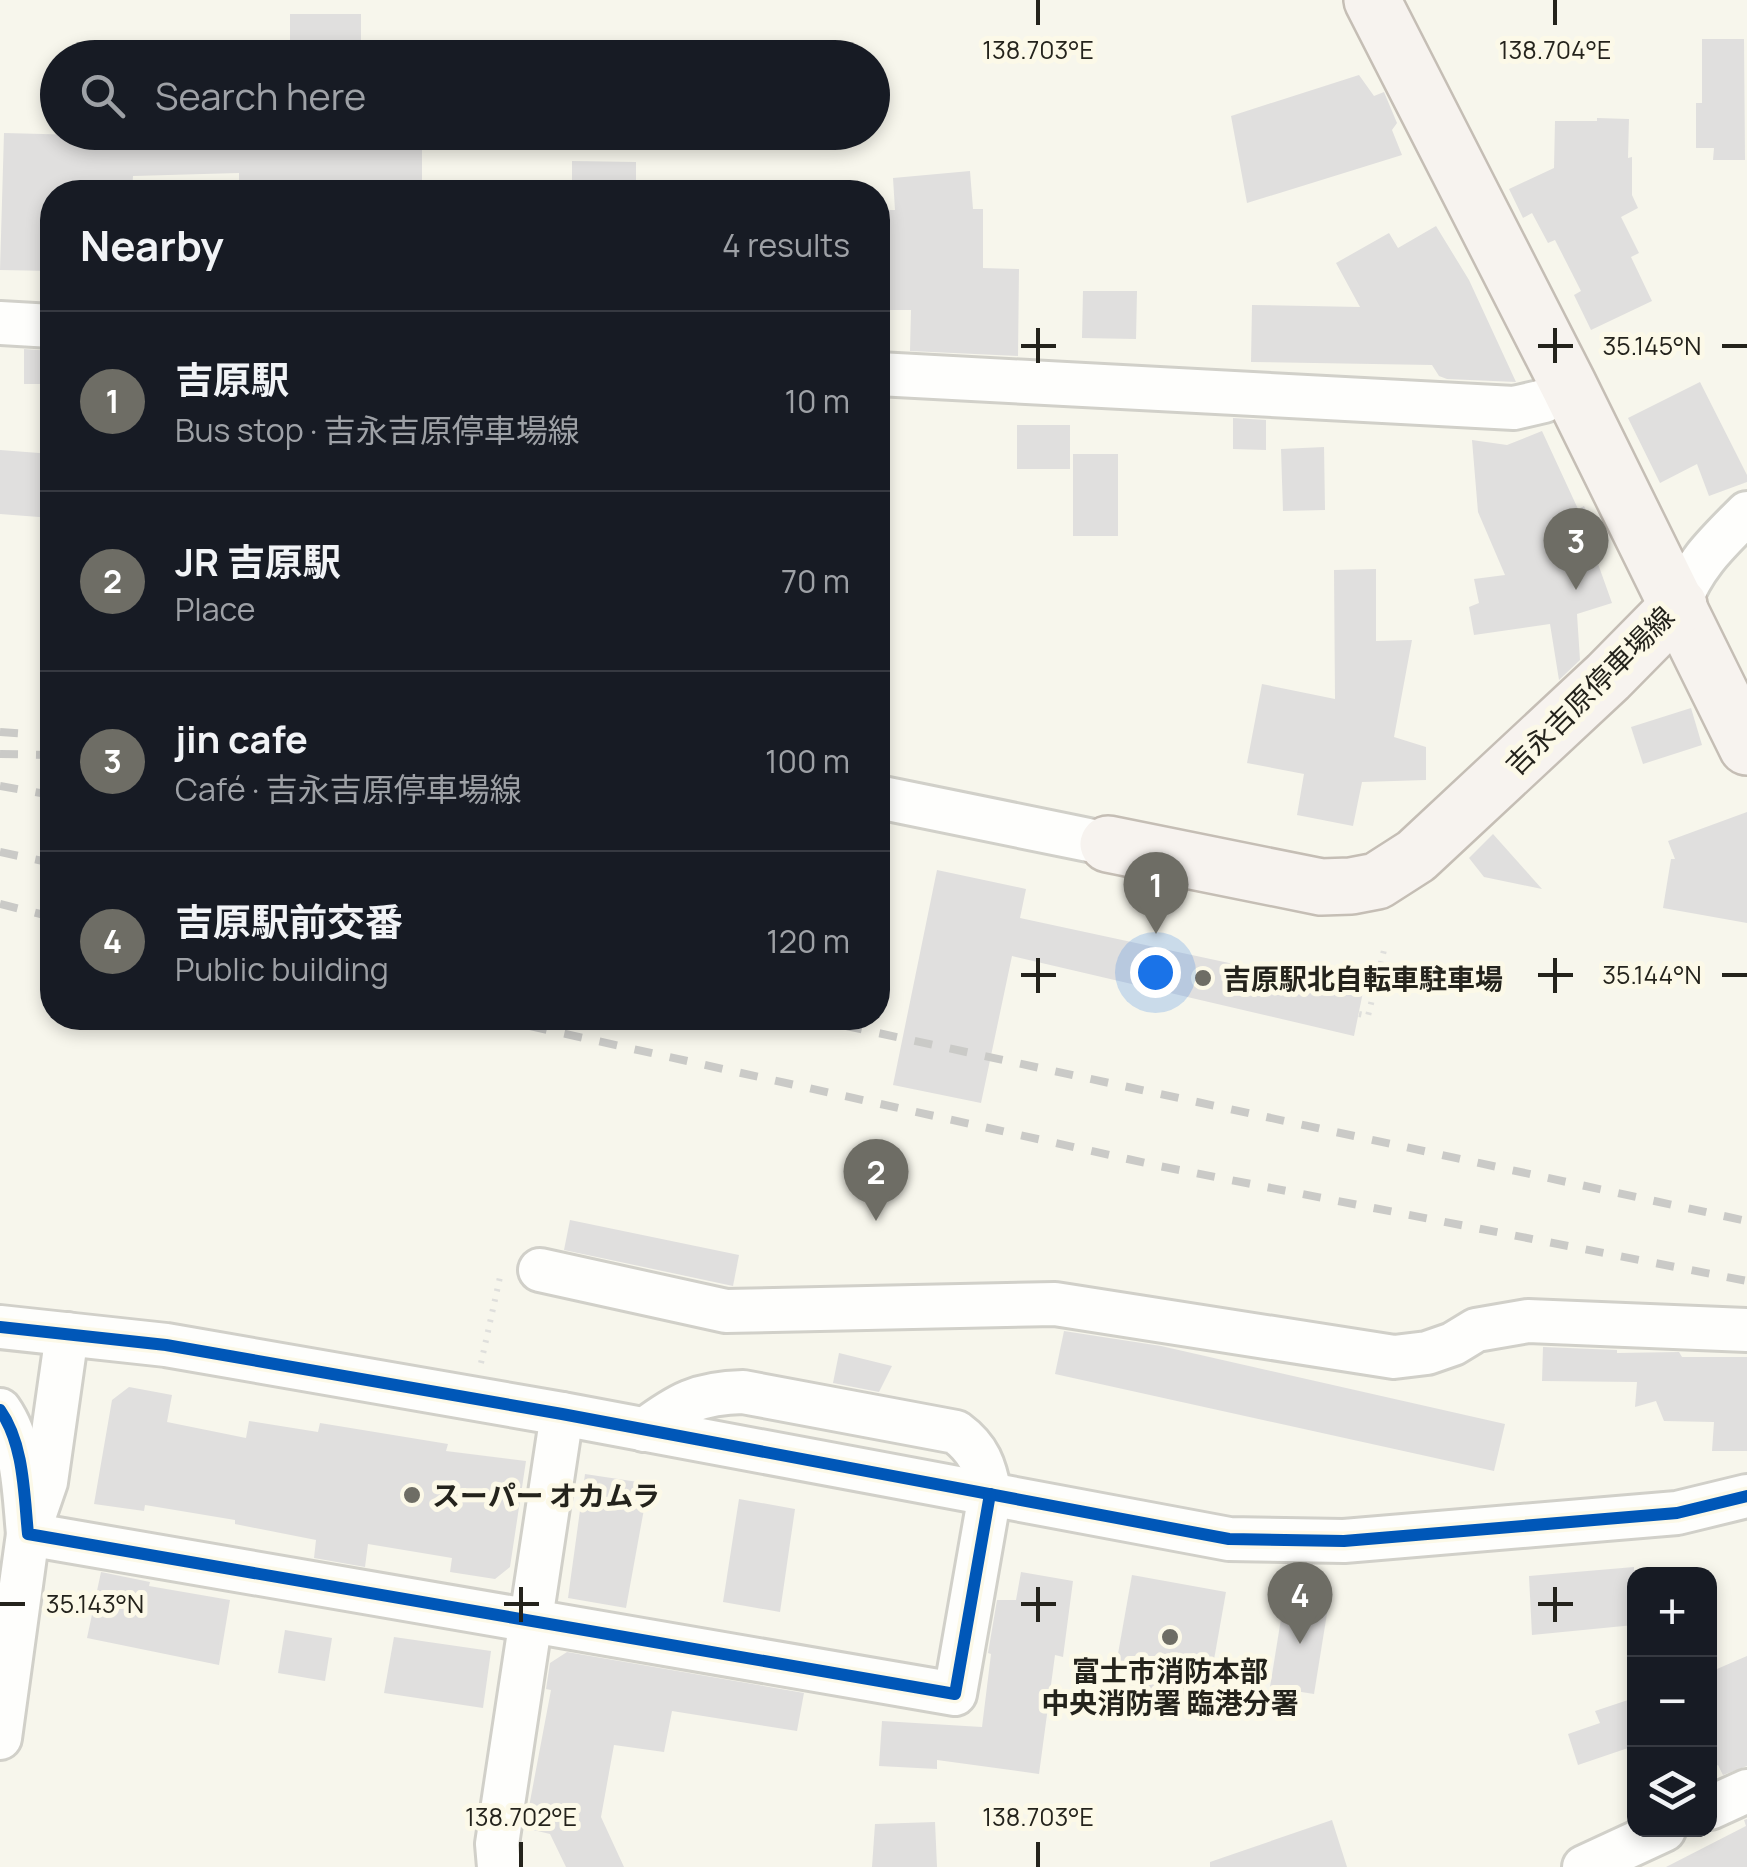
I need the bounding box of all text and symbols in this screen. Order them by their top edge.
text: 138.703°E [982,32,1094,67]
text: 138.704°E [1499,32,1611,67]
search box [40,40,890,150]
icon: search [75,68,130,123]
text: Search here [155,69,366,121]
text: Nearby [80,216,224,274]
text: 4 results [722,223,850,267]
text: 35.145°N [1603,328,1701,363]
text: 吉原駅 [175,353,289,405]
text: 1 [105,379,120,423]
text: 10 m [784,379,850,423]
text: Bus stop · 吉永吉原停車場線 [175,408,580,452]
pin: 3 [1544,508,1608,590]
text: JR 吉原駅 [175,535,341,587]
text: 2 [103,559,122,603]
text: 70 m [781,559,850,603]
text: Place [175,587,256,631]
street label: 吉永吉原停車場線 [1496,597,1682,783]
text: jin cafe [175,712,308,764]
text: 3 [103,739,122,783]
text: 100 m [765,739,850,783]
text: Café · 吉永吉原停車場線 [175,767,522,811]
pin: 1 [1124,852,1188,934]
text: 吉原駅前交番 [175,895,403,947]
text: 4 [103,919,122,963]
text: 120 m [766,919,850,963]
text: Public building [175,947,389,991]
your location [1130,947,1181,998]
text: 35.144°N [1602,957,1702,992]
place label: 吉原駅北自転車駐車場 [1223,959,1503,997]
marker: 吉原駅北自転車駐車場 [1192,967,1214,989]
pin: 2 [844,1138,908,1221]
place label: スーパー オカムラ [432,1476,660,1514]
marker: スーパー オカムラ [401,1484,423,1506]
pin: 4 [1268,1562,1332,1644]
map controls [1627,1567,1717,1837]
button: + [1627,1567,1717,1657]
text: 35.143°N [46,1586,144,1621]
marker: 富士市消防本部 中央消防署 臨港分署 [1159,1626,1181,1648]
place label: 富士市消防本部 中央消防署 臨港分署 [1041,1651,1299,1721]
button: − [1627,1657,1717,1747]
button: layers [1627,1747,1717,1837]
text: 138.702°E [465,1799,577,1834]
text: 138.703°E [982,1799,1094,1834]

